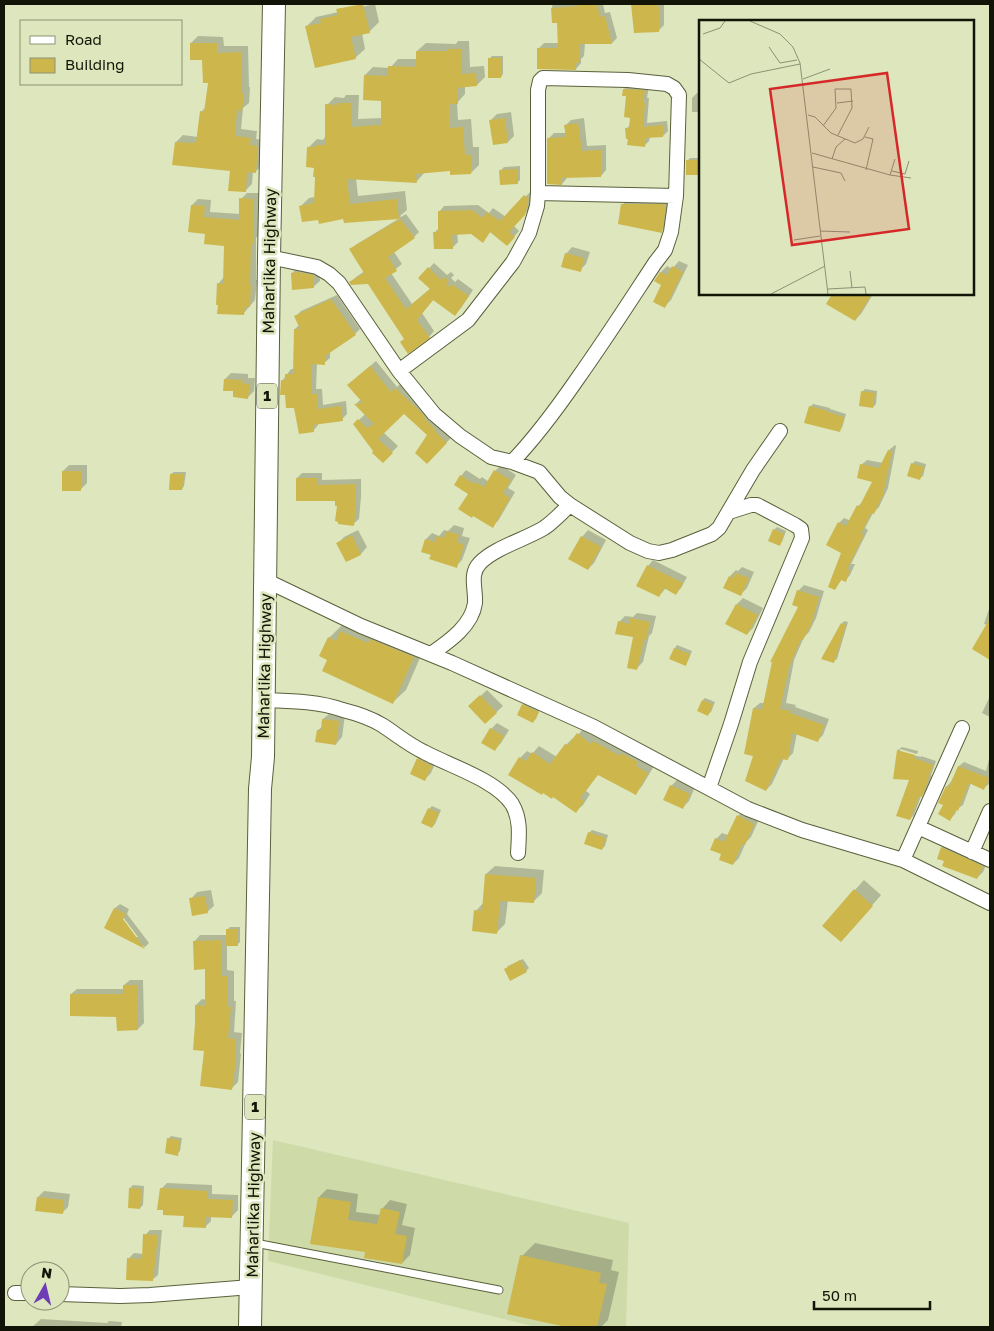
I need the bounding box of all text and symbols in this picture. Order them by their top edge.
legend [20,20,182,85]
inset map [699,20,974,295]
text: Road [65,30,102,48]
text: Building [65,55,125,73]
street label: Maharlika Highway [258,188,280,334]
road number: 1 [257,384,277,408]
street label: Maharlika Highway [253,593,275,739]
road number: 1 [245,1094,265,1120]
street label: Maharlika Highway [242,1132,264,1278]
north arrow [20,1261,70,1311]
text: N [40,1263,53,1282]
scale bar [814,1278,930,1310]
text: 50 m [822,1286,857,1304]

